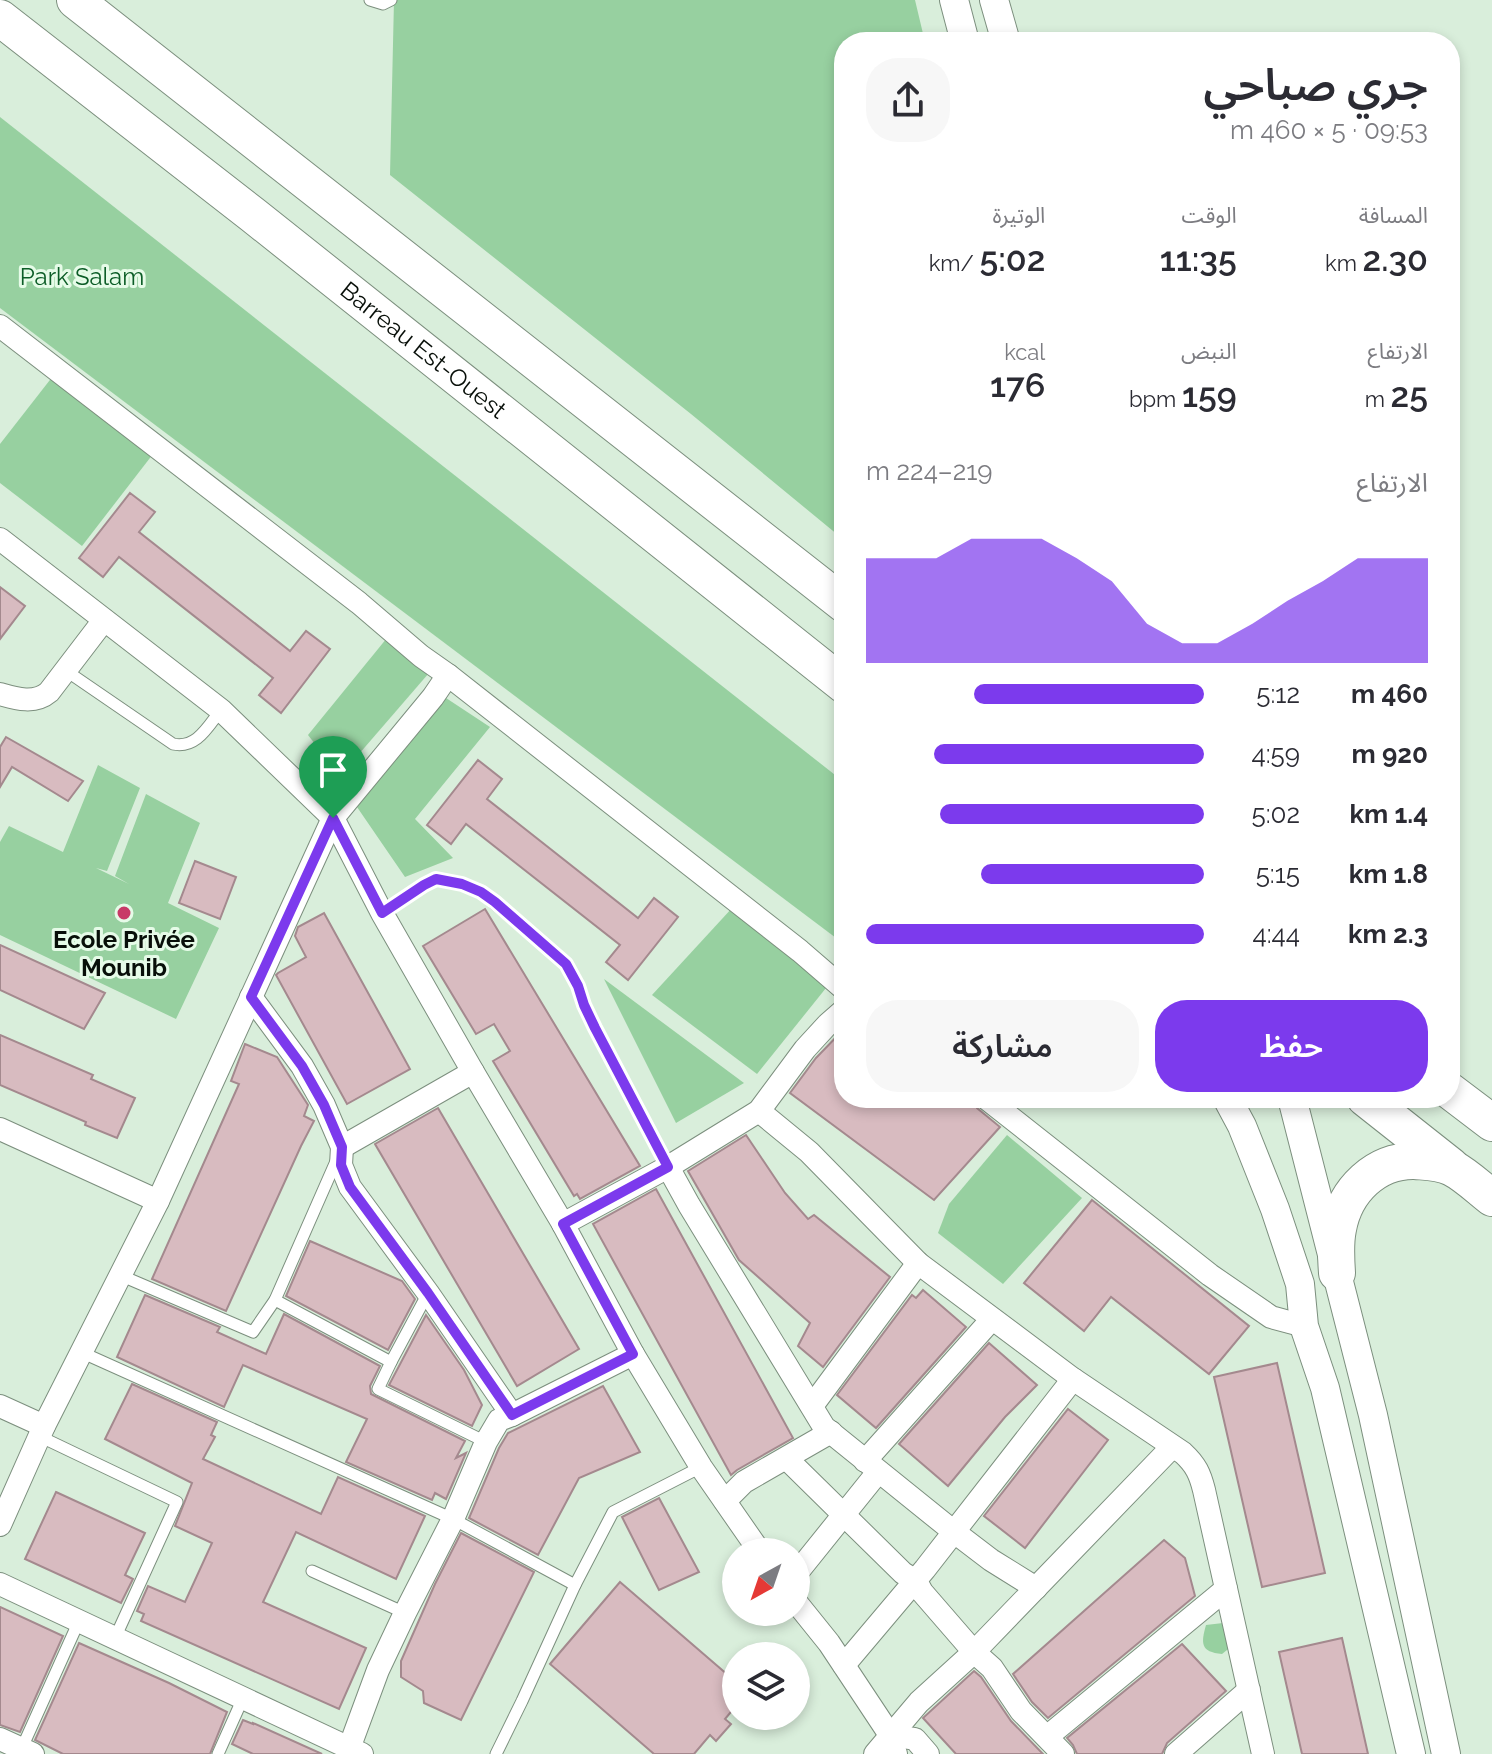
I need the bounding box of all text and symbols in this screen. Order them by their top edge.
button: share [866,58,950,142]
text: جري صباحي [1203,59,1428,110]
text: 09:53 · 5 × 460 m [1230,115,1428,145]
text: الوتيرة [992,202,1045,228]
text: الوقت [1181,202,1237,228]
text: المسافة [1359,202,1428,228]
text: 5:02 [979,239,1045,279]
text: 11:35 [1160,239,1237,279]
text: 2.30 [1363,239,1428,279]
text: /km [929,250,979,276]
text: km [1325,250,1363,276]
park label: Park Salam [20,262,144,291]
street label: Barreau Est-Ouest [335,275,512,425]
text: النبض [1181,338,1237,364]
text: الارتفاع [1368,338,1428,364]
text: kcal [1004,339,1045,365]
text: 176 [990,365,1045,405]
text: 159 [1182,375,1237,415]
text: 25 [1391,375,1428,415]
text: bpm [1129,386,1182,412]
text: m [1365,386,1391,412]
text: 219–224 m [866,456,993,486]
text: الارتفاع [1357,468,1428,498]
text: 5:12 [1256,679,1300,709]
text: 460 m [1351,679,1428,709]
pin [299,736,367,818]
text: 4:59 [1252,739,1300,769]
text: 920 m [1352,739,1428,769]
icon: arrive [311,748,355,792]
text: 5:02 [1251,799,1300,829]
text: 1.4 km [1349,799,1428,829]
text: 5:15 [1256,859,1300,889]
text: 1.8 km [1349,859,1428,889]
marker: Ecole Privée Mounib [115,904,133,922]
text: 4:44 [1253,919,1300,949]
text: 2.3 km [1348,919,1428,949]
place label: Ecole Privée Mounib [53,925,195,982]
button: مشاركة [866,1000,1139,1092]
button: حفظ [1155,1000,1428,1092]
north arrow [722,1538,810,1626]
map controls [722,1538,810,1730]
button: layers [722,1642,810,1730]

